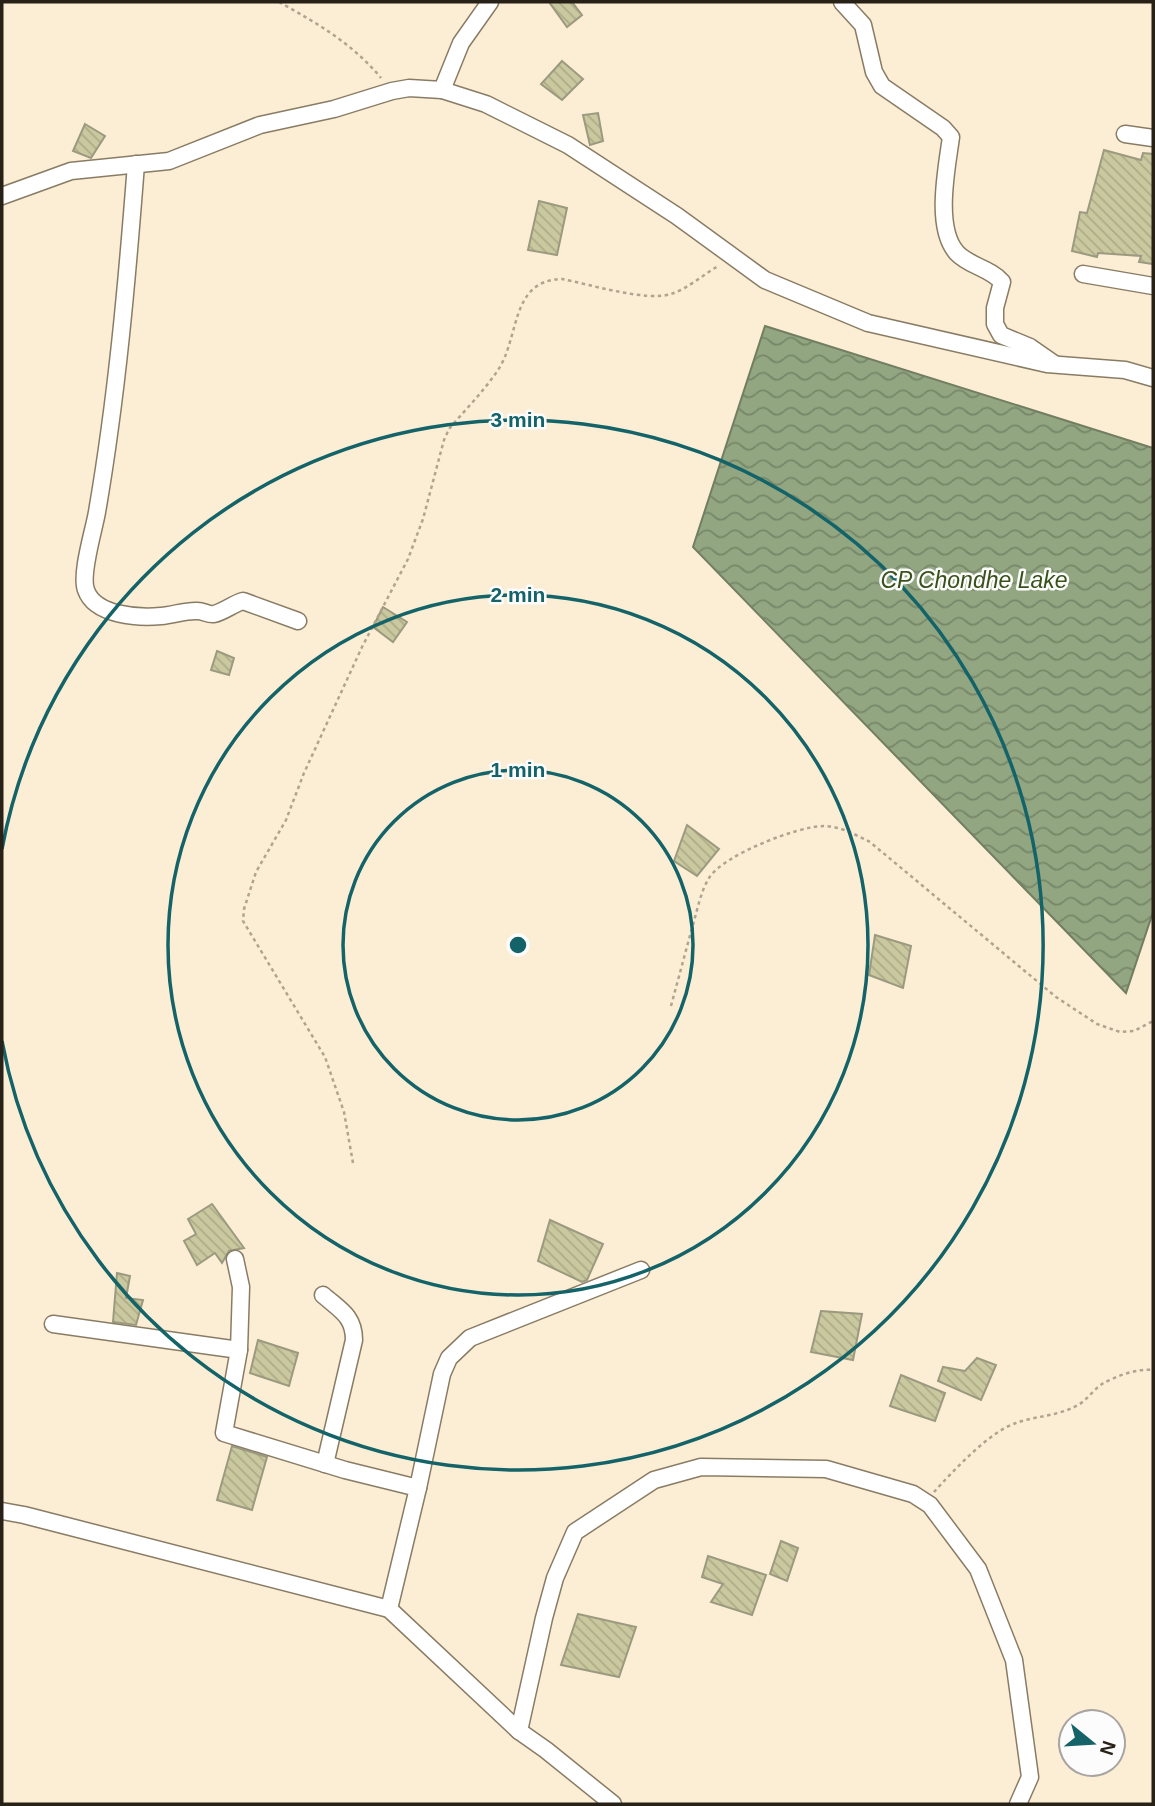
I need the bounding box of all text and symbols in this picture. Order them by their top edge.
text: 3 min [491,408,545,431]
water label: CP Chondhe Lake [880,567,1068,593]
text: 2 min [491,583,545,606]
text: 1 min [491,758,545,781]
centre of rings [506,933,530,957]
north arrow [1057,1708,1127,1778]
text: N [1096,1738,1120,1758]

